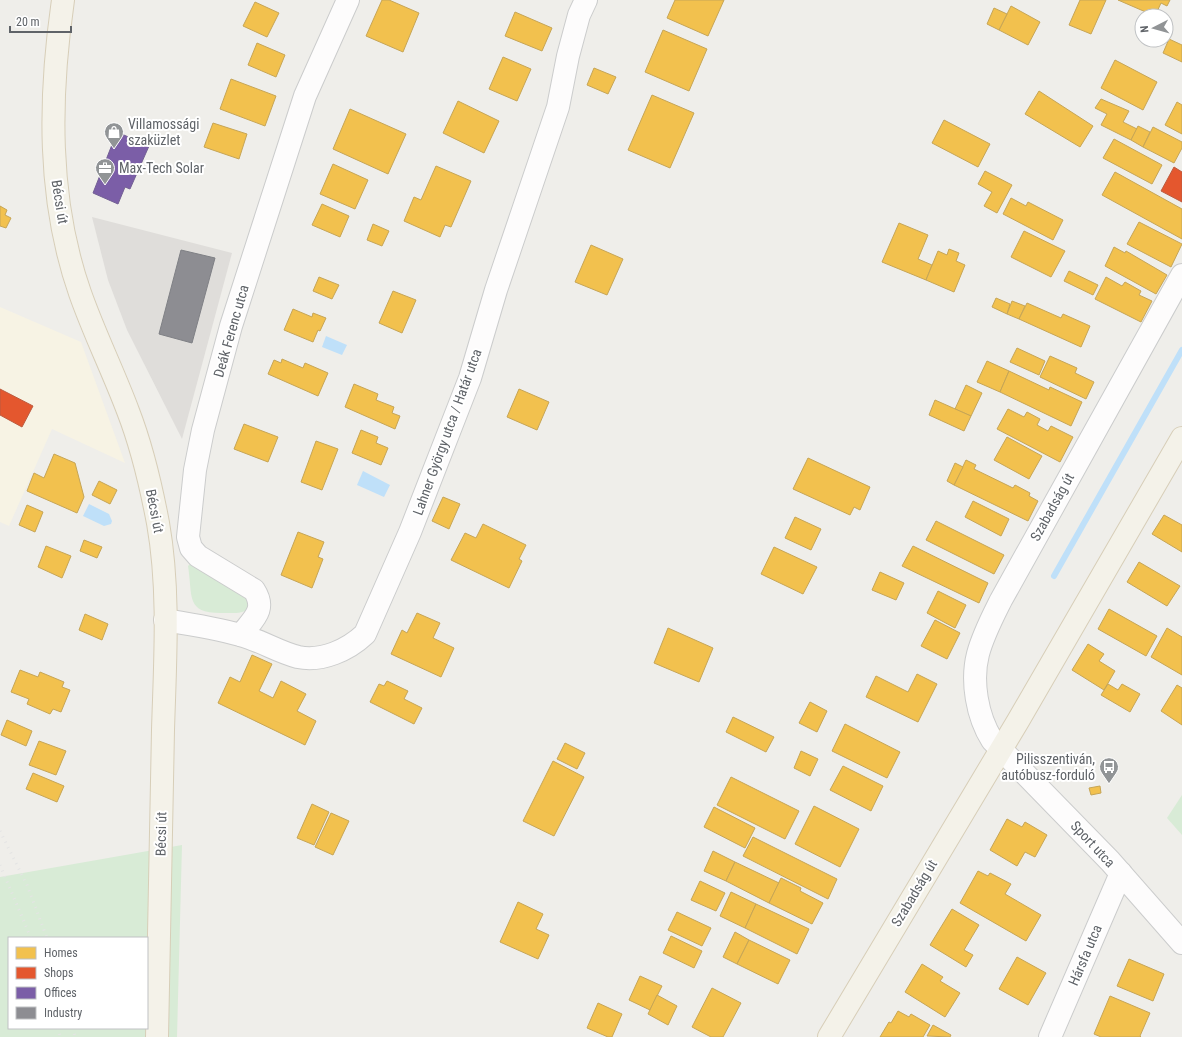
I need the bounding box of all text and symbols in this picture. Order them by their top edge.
scale bar [10,8,71,34]
north arrow [1134,8,1174,48]
text: 20 m [16,15,40,29]
text: N [1138,25,1151,33]
place label: Villamossági szaküzlet [128,116,199,148]
shop icon: Villamossági szaküzlet [103,121,125,149]
office icon: Max-Tech Solar [94,157,116,185]
place label: Max-Tech Solar [119,160,204,176]
street label: Bécsi út [49,179,71,225]
street label: Deák Ferenc utca [210,283,252,379]
street label: Lahner György utca / Határ utca [409,347,485,517]
street label: Szabadság út [1027,470,1077,544]
street label: Bécsi út [143,488,167,534]
place label: Pilisszentiván, autóbusz-forduló [1001,751,1095,783]
bus stop icon: Pilisszentiván, autóbusz-forduló [1098,756,1120,784]
street label: Bécsi út [153,812,169,856]
street label: Sport utca [1068,818,1118,870]
street label: Szabadság út [888,857,940,929]
street label: Hársfa utca [1065,922,1105,988]
legend [8,937,148,1029]
text: Homes [44,946,78,960]
text: Shops [44,966,73,980]
text: Offices [44,986,77,1000]
text: Industry [44,1006,82,1020]

